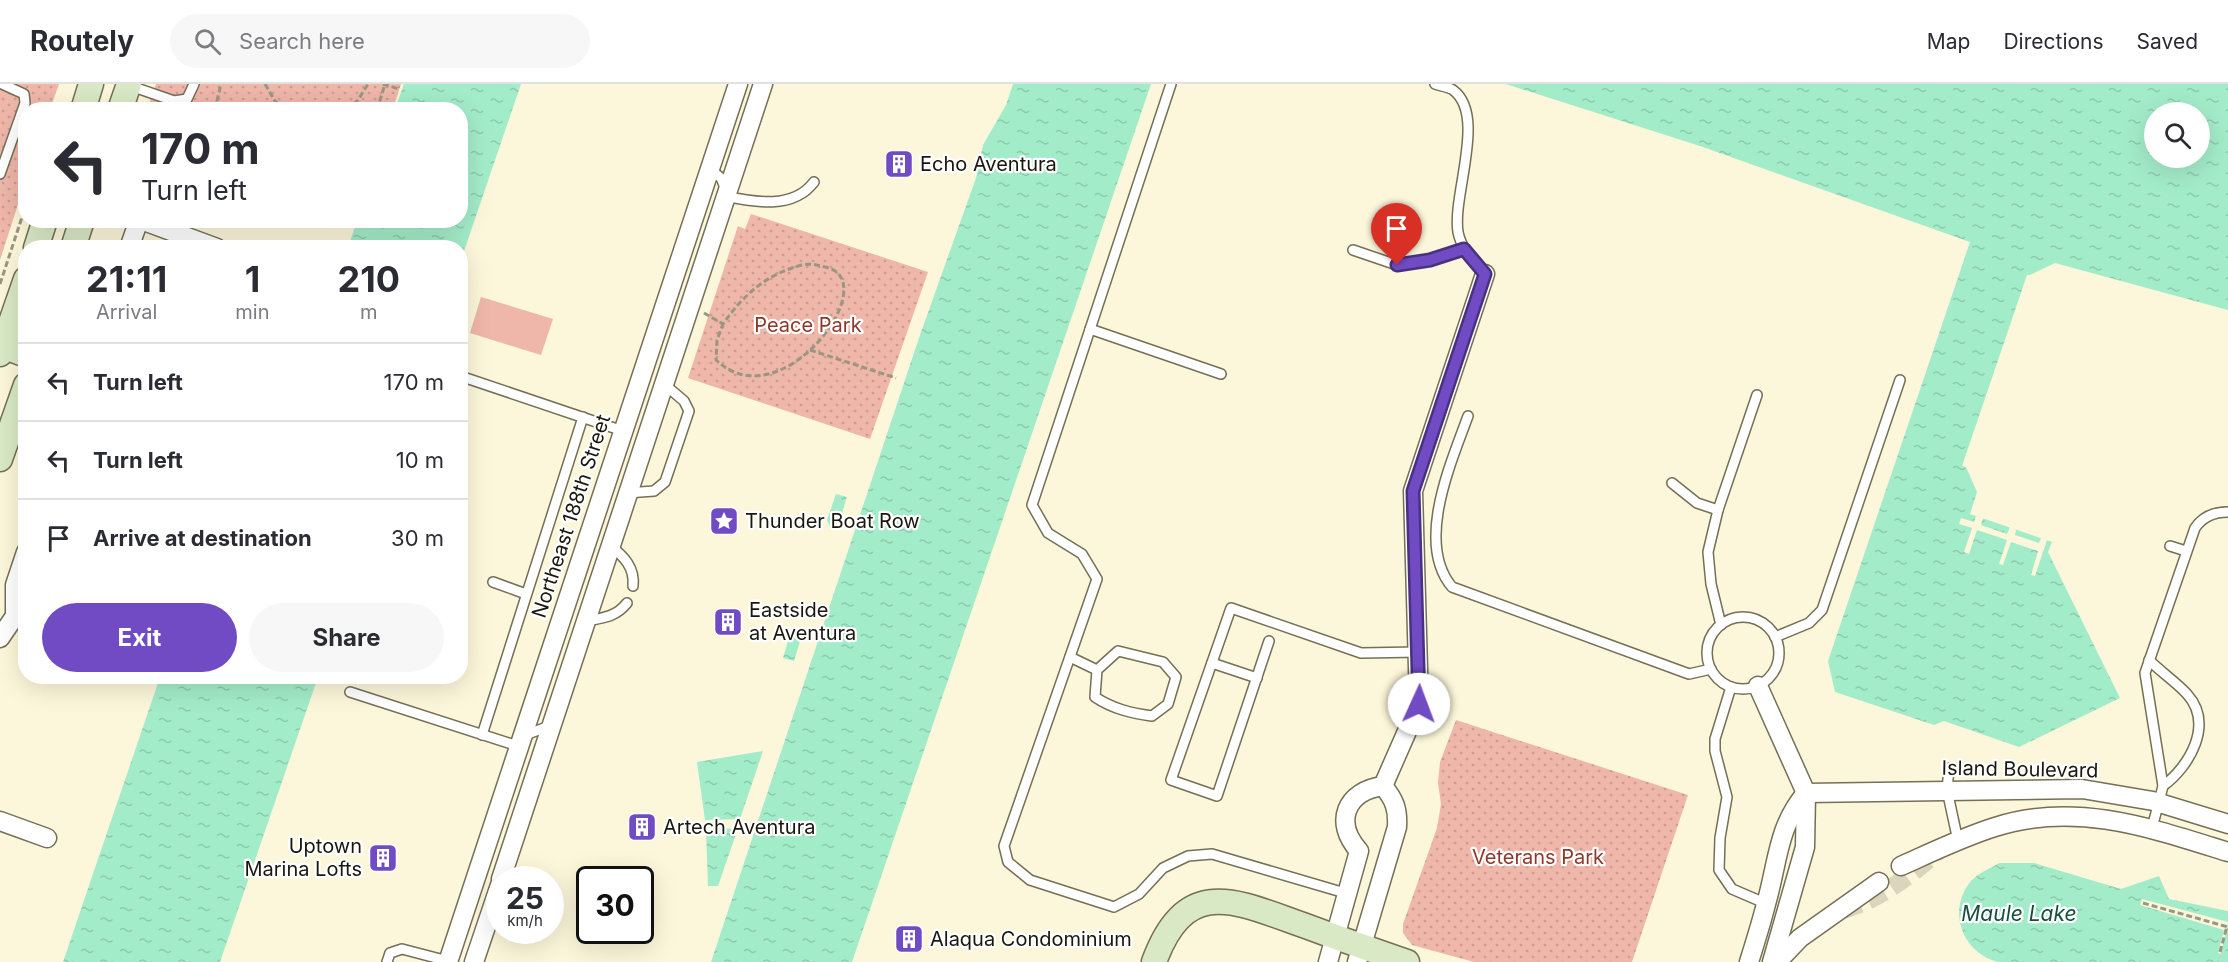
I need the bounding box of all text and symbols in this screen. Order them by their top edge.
search box [170,14,590,68]
text: Routely [30,24,134,58]
icon: search [191,25,224,58]
text: Search here [239,28,365,54]
text: Map [1927,29,1970,54]
text: Directions [2003,29,2104,54]
text: Saved [2137,29,2198,54]
map controls [2144,102,2210,168]
button: search [2144,102,2210,168]
text: 170 m [141,123,259,174]
icon: left [42,126,120,204]
building icon: Echo Aventura [883,148,915,180]
place label: Echo Aventura [920,152,1057,176]
text: Turn left [141,174,247,207]
pin [1371,203,1422,265]
icon: arrive [1380,212,1413,245]
text: 21:11 [86,257,167,301]
text: 1 [245,257,260,301]
text: 210 [338,257,400,301]
text: Arrival [96,300,157,324]
text: min [235,300,269,324]
text: m [360,300,378,324]
park label: Peace Park [754,313,862,337]
icon: left [42,366,75,399]
text: Turn left [93,369,183,395]
text: 170 m [384,369,444,395]
street label: Northeast 188th Street [527,411,615,621]
icon: left [42,444,75,477]
text: Turn left [93,447,183,473]
text: 10 m [396,447,444,473]
place icon: Thunder Boat Row [708,505,740,537]
place label: Thunder Boat Row [745,509,920,533]
icon: arrive [42,522,75,555]
text: Arrive at destination [93,525,312,551]
text: 30 m [391,525,444,551]
place label: Eastside at Aventura [749,598,856,645]
button: Exit [42,603,237,672]
button: Share [249,603,444,672]
building icon: Eastside at Aventura [712,606,744,638]
position arrow [1387,672,1451,736]
street label: Island Boulevard [1942,756,2098,782]
building icon: Artech Aventura [626,811,658,843]
place label: Artech Aventura [663,815,815,839]
place label: Uptown Marina Lofts [244,834,362,881]
building icon: Uptown Marina Lofts [367,842,399,874]
park label: Veterans Park [1472,845,1604,869]
speed limit sign: 30 [576,866,654,944]
text: 25 [506,880,544,916]
water label: Maule Lake [1961,901,2077,926]
text: km/h [507,911,543,930]
building icon: Alaqua Condominium [893,923,925,955]
place label: Alaqua Condominium [930,927,1132,951]

